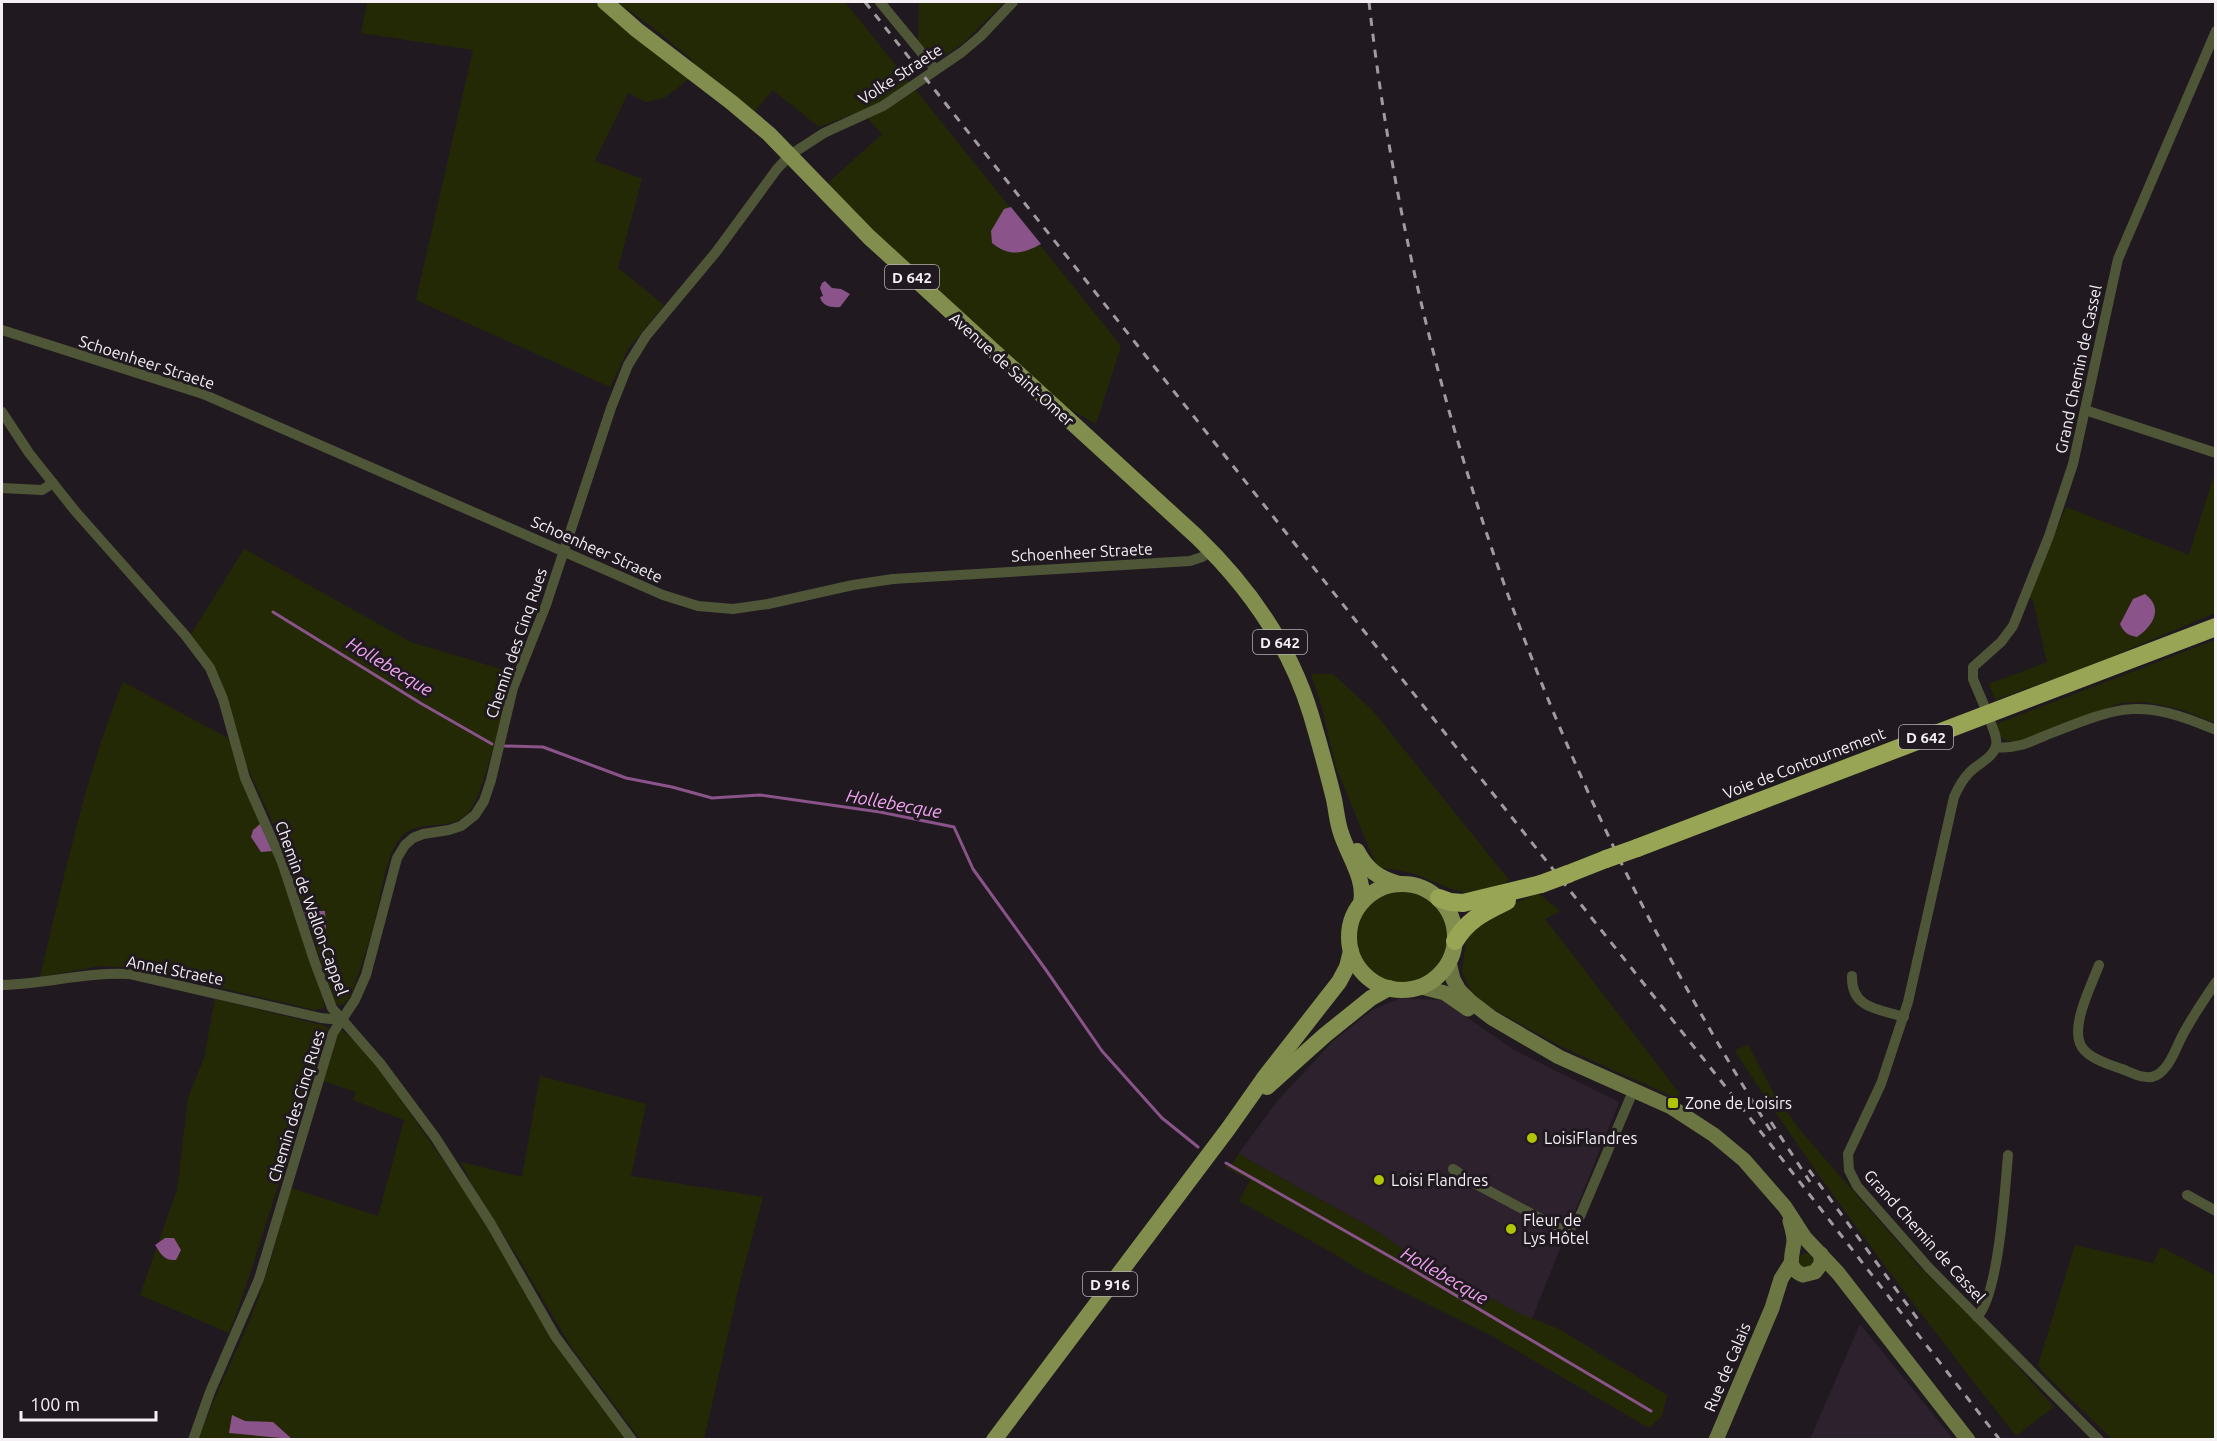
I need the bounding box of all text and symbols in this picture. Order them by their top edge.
street label: Volke Straete [855,40,945,108]
road number: D 642 [885,265,939,289]
street label: Grand Chemin de Cassel [2051,283,2105,455]
street label: Avenue de Saint-Omer [946,309,1078,429]
street label: Schoenheer Straete [77,332,217,392]
street label: Schoenheer Straete [529,512,665,586]
street label: Schoenheer Straete [1011,539,1153,565]
street label: Chemin des Cinq Rues [482,565,550,721]
road number: D 642 [1253,630,1307,654]
water label: Hollebecque [343,633,437,699]
street label: Voie de Contournement [1720,723,1888,802]
road number: D 642 [1899,725,1953,749]
water label: Hollebecque [845,785,943,821]
street label: Chemin de Wallon-Cappel [272,818,352,998]
street label: Annel Straete [125,952,225,988]
street label: Chemin des Cinq Rues [264,1028,328,1184]
place label: Zone de Loisirs [1685,1094,1792,1112]
marker: Zone de Loisirs [1666,1096,1680,1110]
place label: LoisiFlandres [1544,1129,1637,1147]
marker: LoisiFlandres [1525,1131,1539,1145]
street label: Grand Chemin de Cassel [1861,1166,1989,1306]
place label: Loisi Flandres [1391,1171,1488,1189]
marker: Loisi Flandres [1372,1173,1386,1187]
place label: Fleur de Lys Hôtel [1523,1211,1589,1247]
marker: Fleur de Lys Hôtel [1504,1222,1518,1236]
water label: Hollebecque [1398,1242,1492,1308]
road number: D 916 [1083,1272,1137,1296]
street label: Rue de Calais [1700,1320,1754,1414]
scale bar [21,1384,156,1422]
text: 100 m [30,1394,80,1414]

